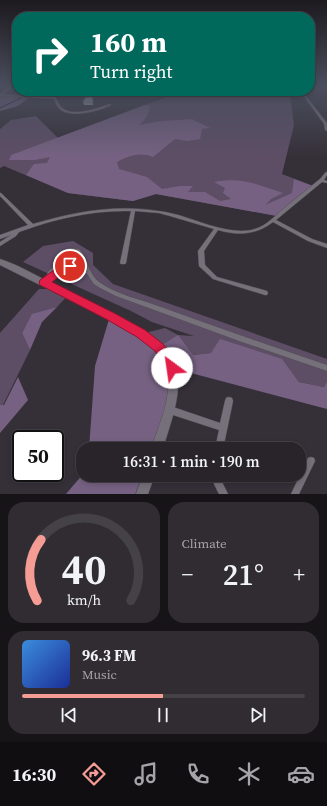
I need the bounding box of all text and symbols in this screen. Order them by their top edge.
text: 160 m [90,23,167,61]
icon: right [24,28,76,80]
text: Turn right [90,59,172,84]
pin [53,249,87,283]
icon: arrive [59,255,81,277]
position arrow [151,347,193,389]
speed limit sign: 50 [12,430,64,482]
text: 16:31 · 1 min · 190 m [123,451,259,472]
text: Climate [182,535,227,552]
text: 40 [61,540,106,597]
text: 21° [223,554,264,595]
text: − [182,559,193,589]
text: + [293,559,305,589]
text: km/h [67,589,101,609]
text: 96.3 FM [82,645,136,666]
text: Music [82,666,117,683]
icon: previous [58,704,80,726]
icon: pause [152,704,174,726]
icon: next [247,704,269,726]
icon: directions [80,760,108,788]
icon: music [132,760,160,788]
icon: phone [184,760,212,788]
icon: climate [235,760,263,788]
icon: car [287,760,315,788]
text: 16:30 [12,762,56,787]

